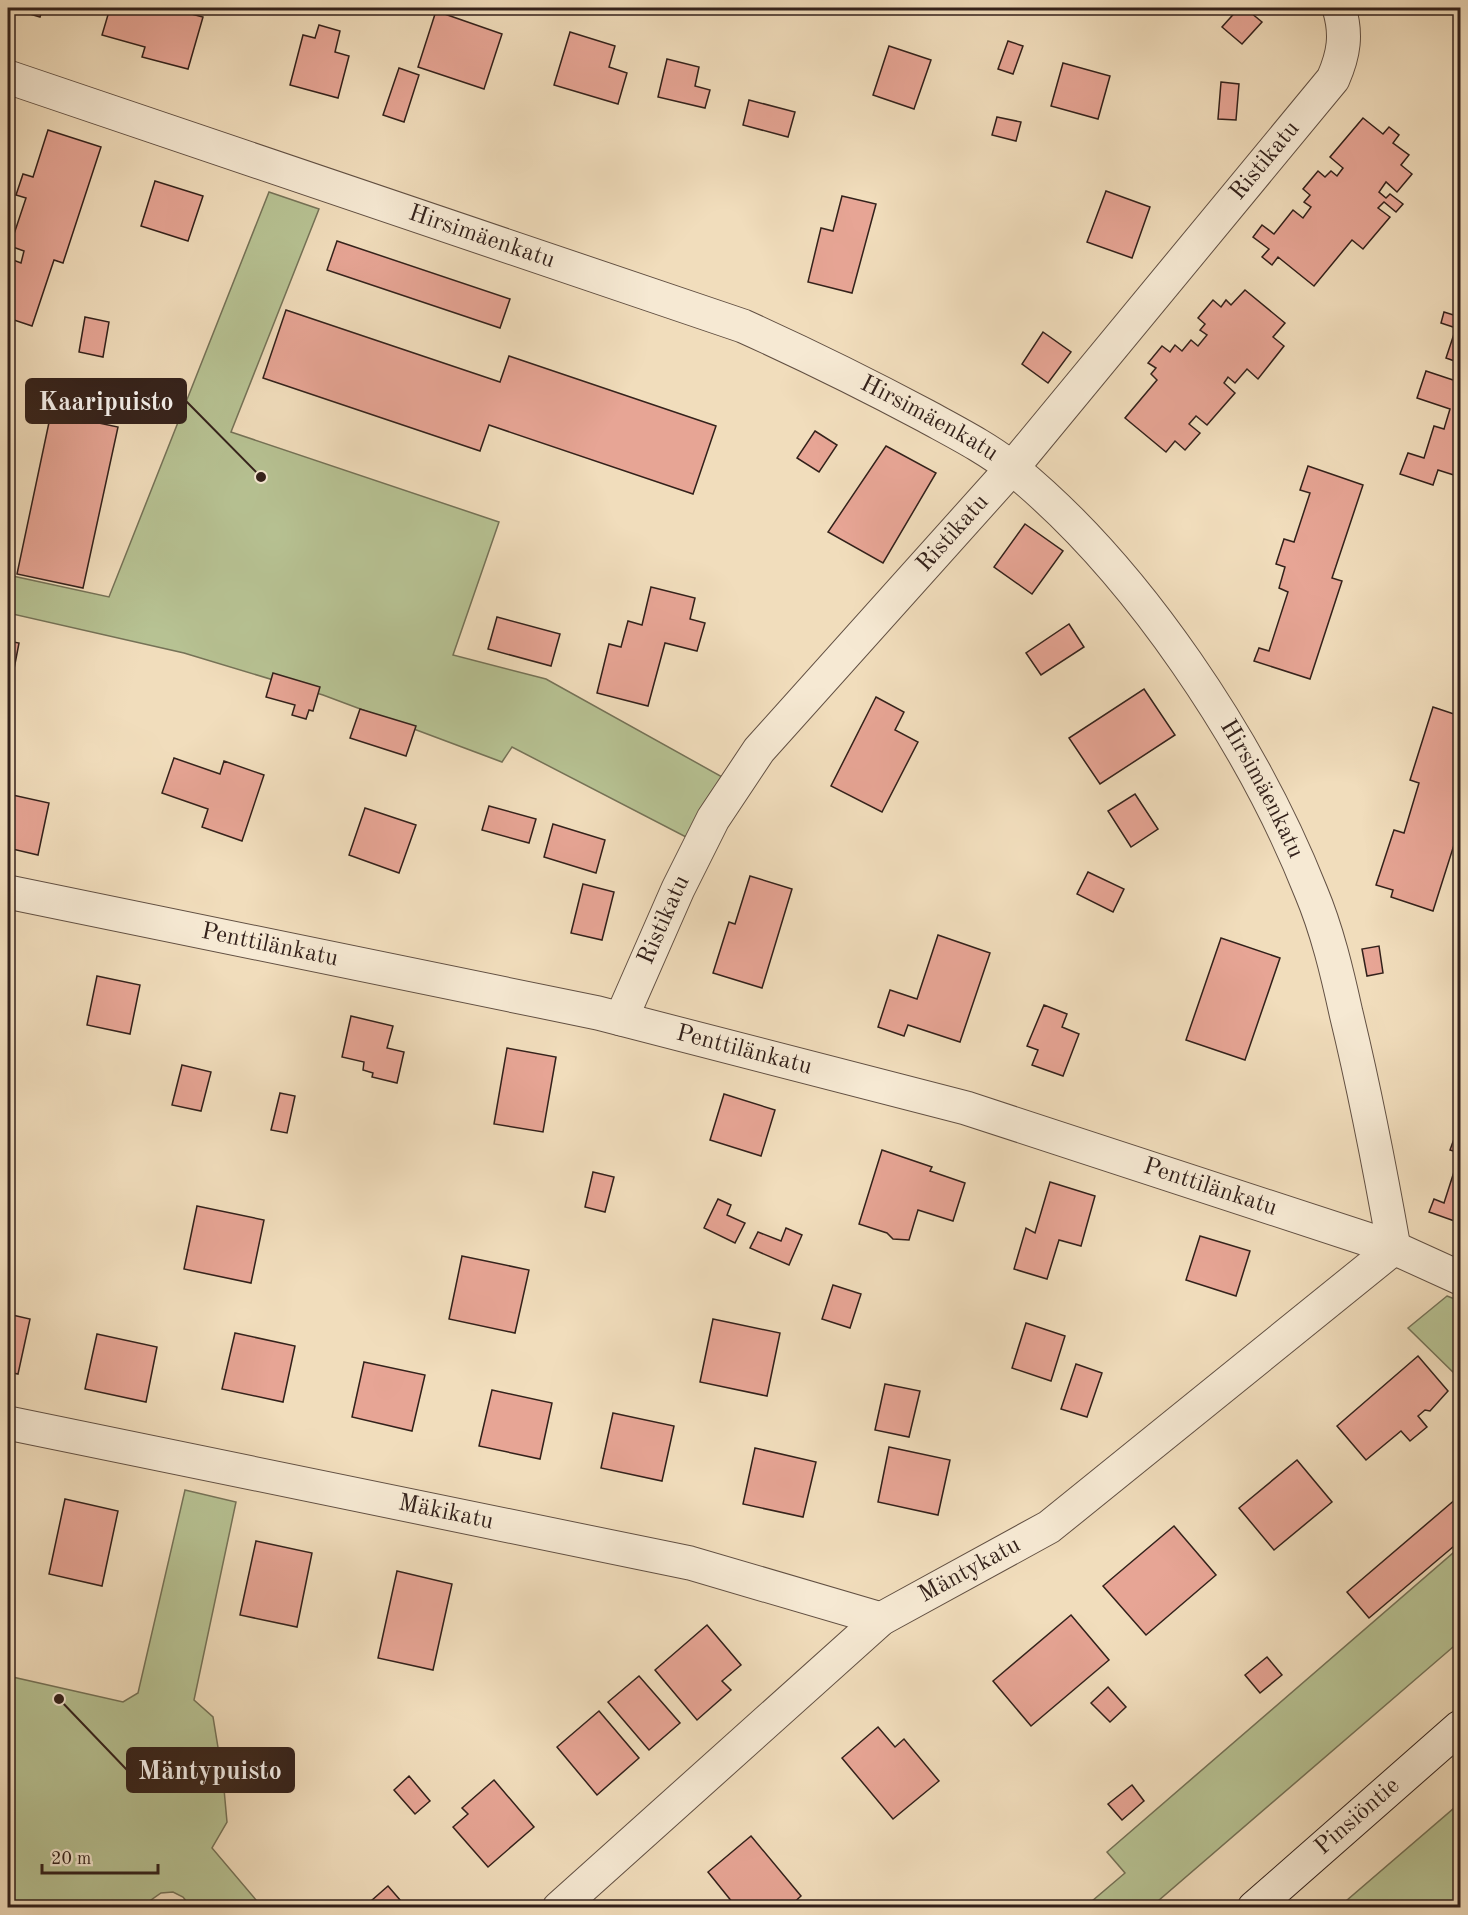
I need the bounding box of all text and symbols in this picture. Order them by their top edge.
street label: Ristikatu [1226,117,1305,205]
street label: Hirsimäenkatu [405,202,558,273]
street label: Hirsimäenkatu [856,372,1002,466]
callout: Kaaripuisto [26,379,186,423]
text: Kaaripuisto [38,390,174,416]
street label: Ristikatu [913,490,994,577]
street label: Hirsimäenkatu [1215,716,1307,862]
street label: Ristikatu [634,872,695,968]
street label: Penttilänkatu [199,920,340,971]
street label: Penttilänkatu [674,1022,815,1080]
street label: Penttilänkatu [1140,1155,1280,1221]
street label: Mäkikatu [396,1491,496,1534]
street label: Mäntykatu [915,1533,1025,1608]
callout: Mäntypuisto [127,1748,294,1792]
text: Mäntypuisto [138,1759,282,1785]
street label: Pinsiöntie [1311,1774,1404,1860]
scale bar [42,1837,158,1875]
text: 20 m [51,1850,91,1868]

